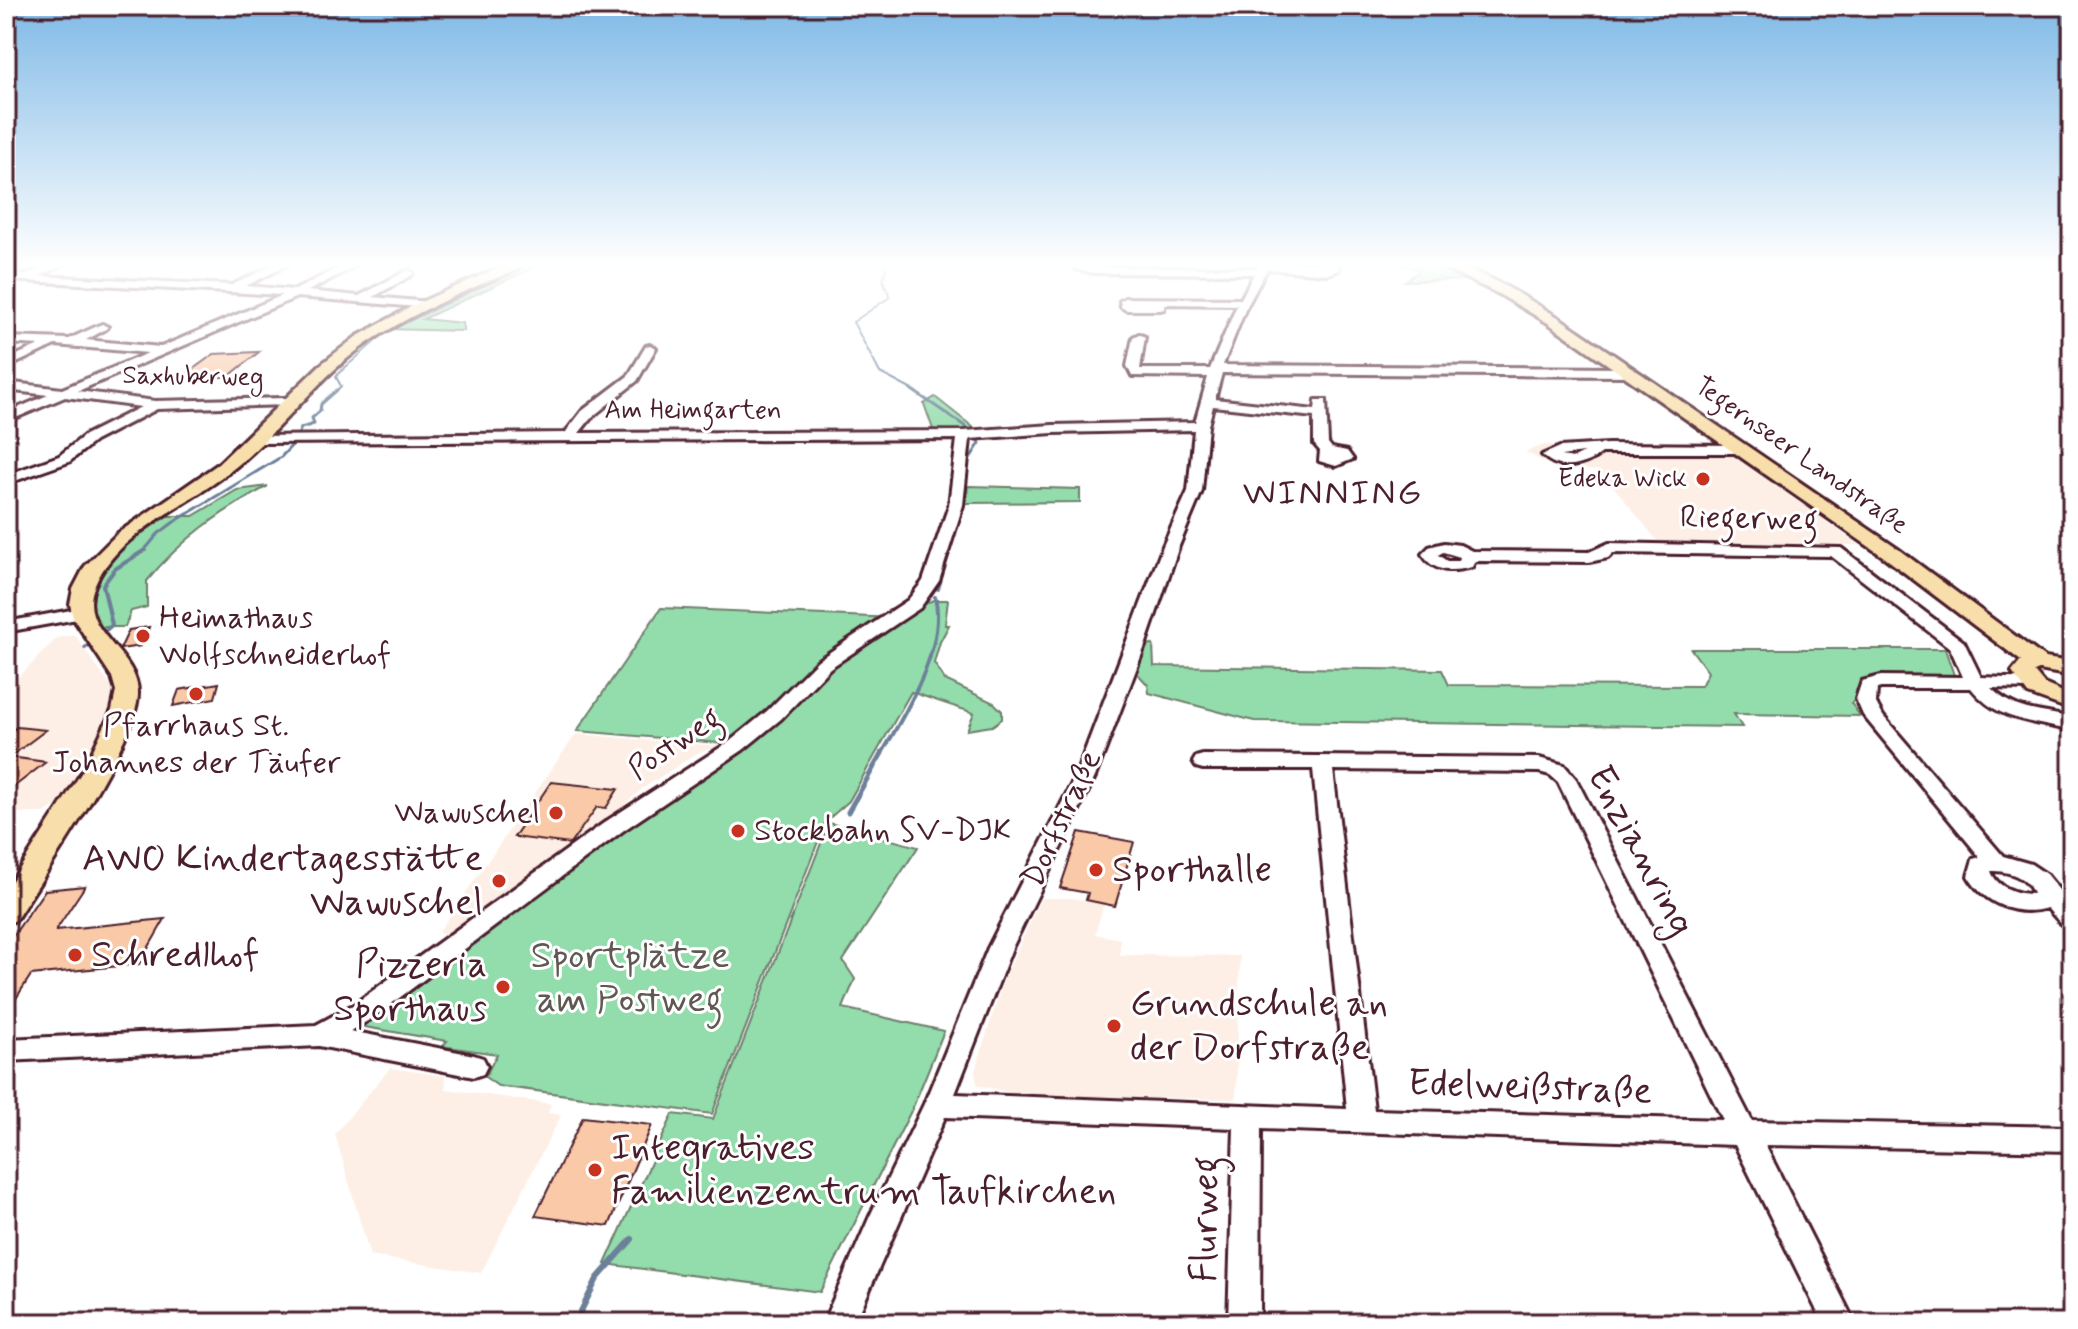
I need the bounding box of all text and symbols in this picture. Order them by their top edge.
street label: Saxhuberweg [122,359,264,397]
street label: Tegernseer Landstraße [1686,369,1915,545]
street label: Am Heimgarten [604,394,782,431]
place label: Edeka Wick [1558,462,1687,496]
marker: Edeka Wick [1694,470,1712,488]
district label: WINNING [1243,471,1423,518]
street label: Riegerweg [1679,497,1818,544]
place label: Heimathaus Wolfschneiderhof [159,597,391,676]
marker: Heimathaus Wolfschneiderhof [134,627,152,645]
marker: Pfarrhaus St. Johannes der Täufer [187,685,205,703]
street label: Postweg [620,698,731,793]
place label: Pfarrhaus St. Johannes der Täufer [52,705,341,784]
street label: Dorfstraße [1012,744,1112,894]
street label: Enzianring [1571,757,1705,947]
place label: Wawuschel [394,792,540,834]
marker: Wawuschel [547,804,565,822]
place label: Stockbahn SV-DJK [754,810,1011,852]
marker: Stockbahn SV-DJK [729,822,747,840]
place label: AWO Kindertagesstätte Wawuschel [82,835,483,928]
place label: Sporthalle [1112,846,1272,895]
marker: Sporthalle [1087,861,1105,879]
marker: AWO Kindertagesstätte Wawuschel [490,872,508,890]
place label: Schredlhof [91,931,259,980]
park label: Sportplätze am Postweg [531,932,729,1029]
place label: Pizzeria Sporthaus [333,941,487,1034]
marker: Schredlhof [66,946,84,964]
marker: Pizzeria Sporthaus [494,978,512,996]
place label: Grundschule an der Dorfstraße [1130,980,1388,1073]
marker: Grundschule an der Dorfstraße [1105,1017,1123,1035]
street label: Edelweißstraße [1407,1059,1653,1117]
place label: Integratives Familienzentrum Taufkirchen [611,1124,1116,1217]
street label: Flurweg [1180,1155,1236,1283]
marker: Integratives Familienzentrum Taufkirchen [586,1161,604,1179]

